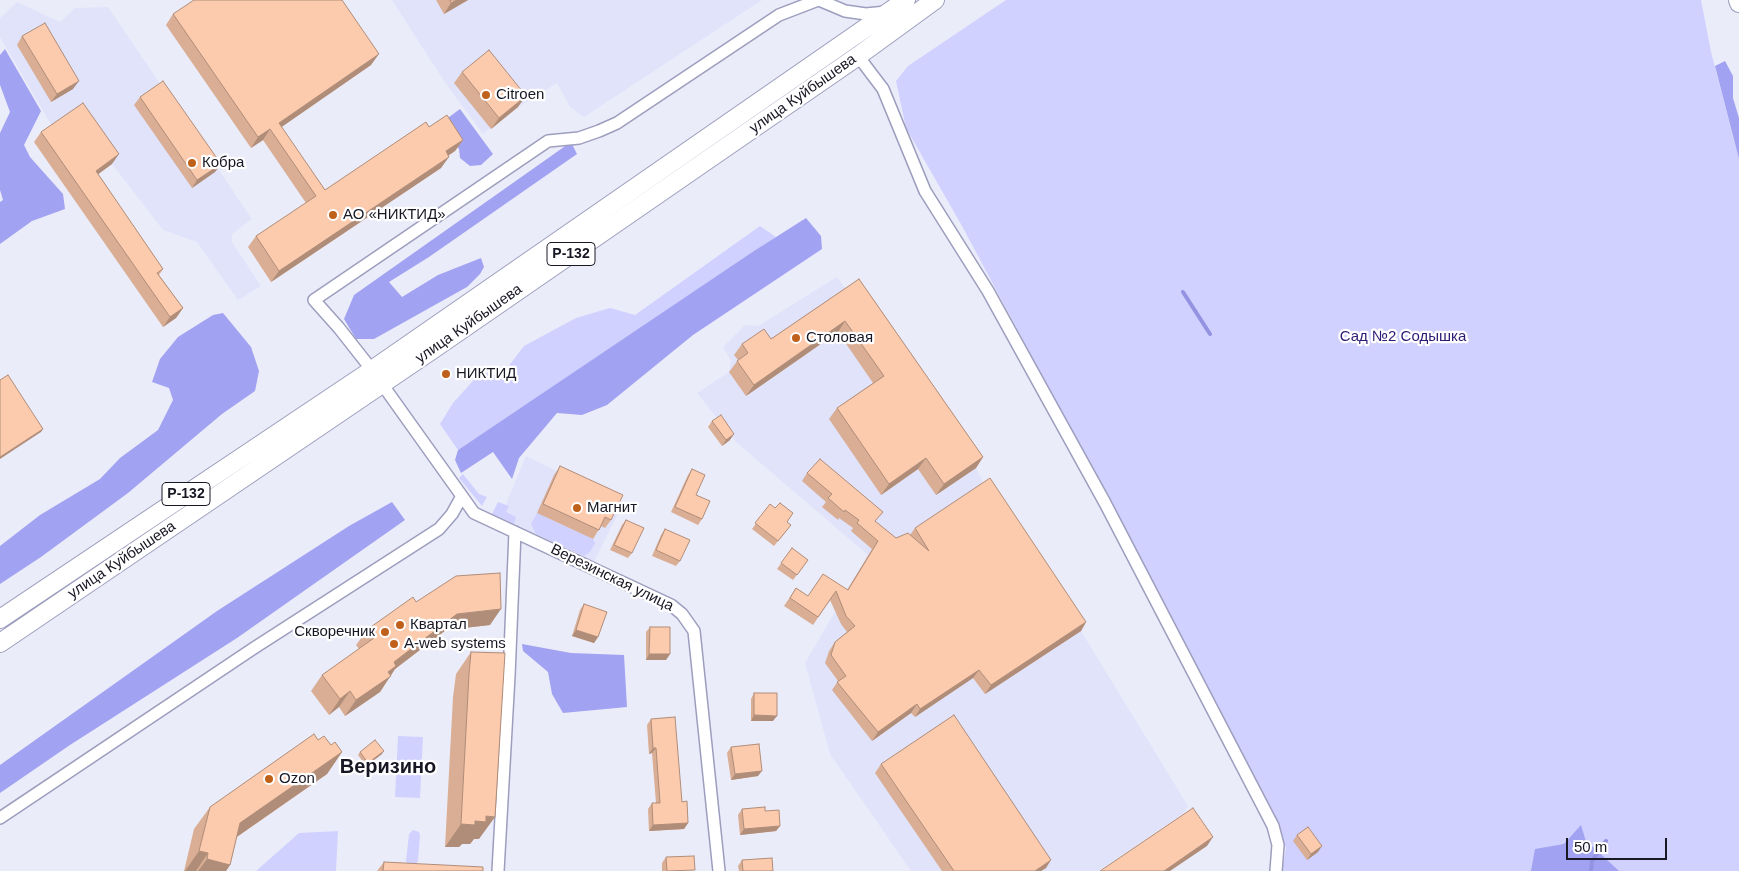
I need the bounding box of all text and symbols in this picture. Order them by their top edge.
street label: улица Куйбышева [746,51,860,137]
place label: Citroen [496,86,544,104]
marker: Citroen [480,89,492,101]
place label: Кобра [202,154,244,172]
marker: Кобра [186,157,198,169]
place label: АО «НИКТИД» [343,206,446,224]
marker: АО «НИКТИД» [327,209,339,221]
road number: Р-132 [547,242,595,266]
street label: улица Куйбышева [412,281,526,367]
park label: Сад №2 Содышка [1340,328,1466,346]
place label: Столовая [806,329,873,347]
marker: Столовая [790,332,802,344]
place label: НИКТИД [456,365,516,383]
marker: НИКТИД [440,368,452,380]
road number: Р-132 [162,482,210,506]
place label: Магнит [587,499,637,517]
marker: Магнит [571,502,583,514]
street label: улица Куйбышева [65,517,179,603]
street label: Верезинская улица [548,540,676,616]
place label: Квартал [410,616,467,634]
marker: Квартал [394,619,406,631]
place label: Скворечник [294,623,375,641]
marker: Скворечник [379,626,391,638]
place label: A-web systems [404,635,506,653]
marker: A-web systems [388,638,400,650]
district label: Веризино [340,755,436,779]
place label: Ozon [279,770,315,788]
marker: Ozon [263,773,275,785]
scale bar [1569,828,1670,860]
text: 50 m [1574,838,1607,855]

